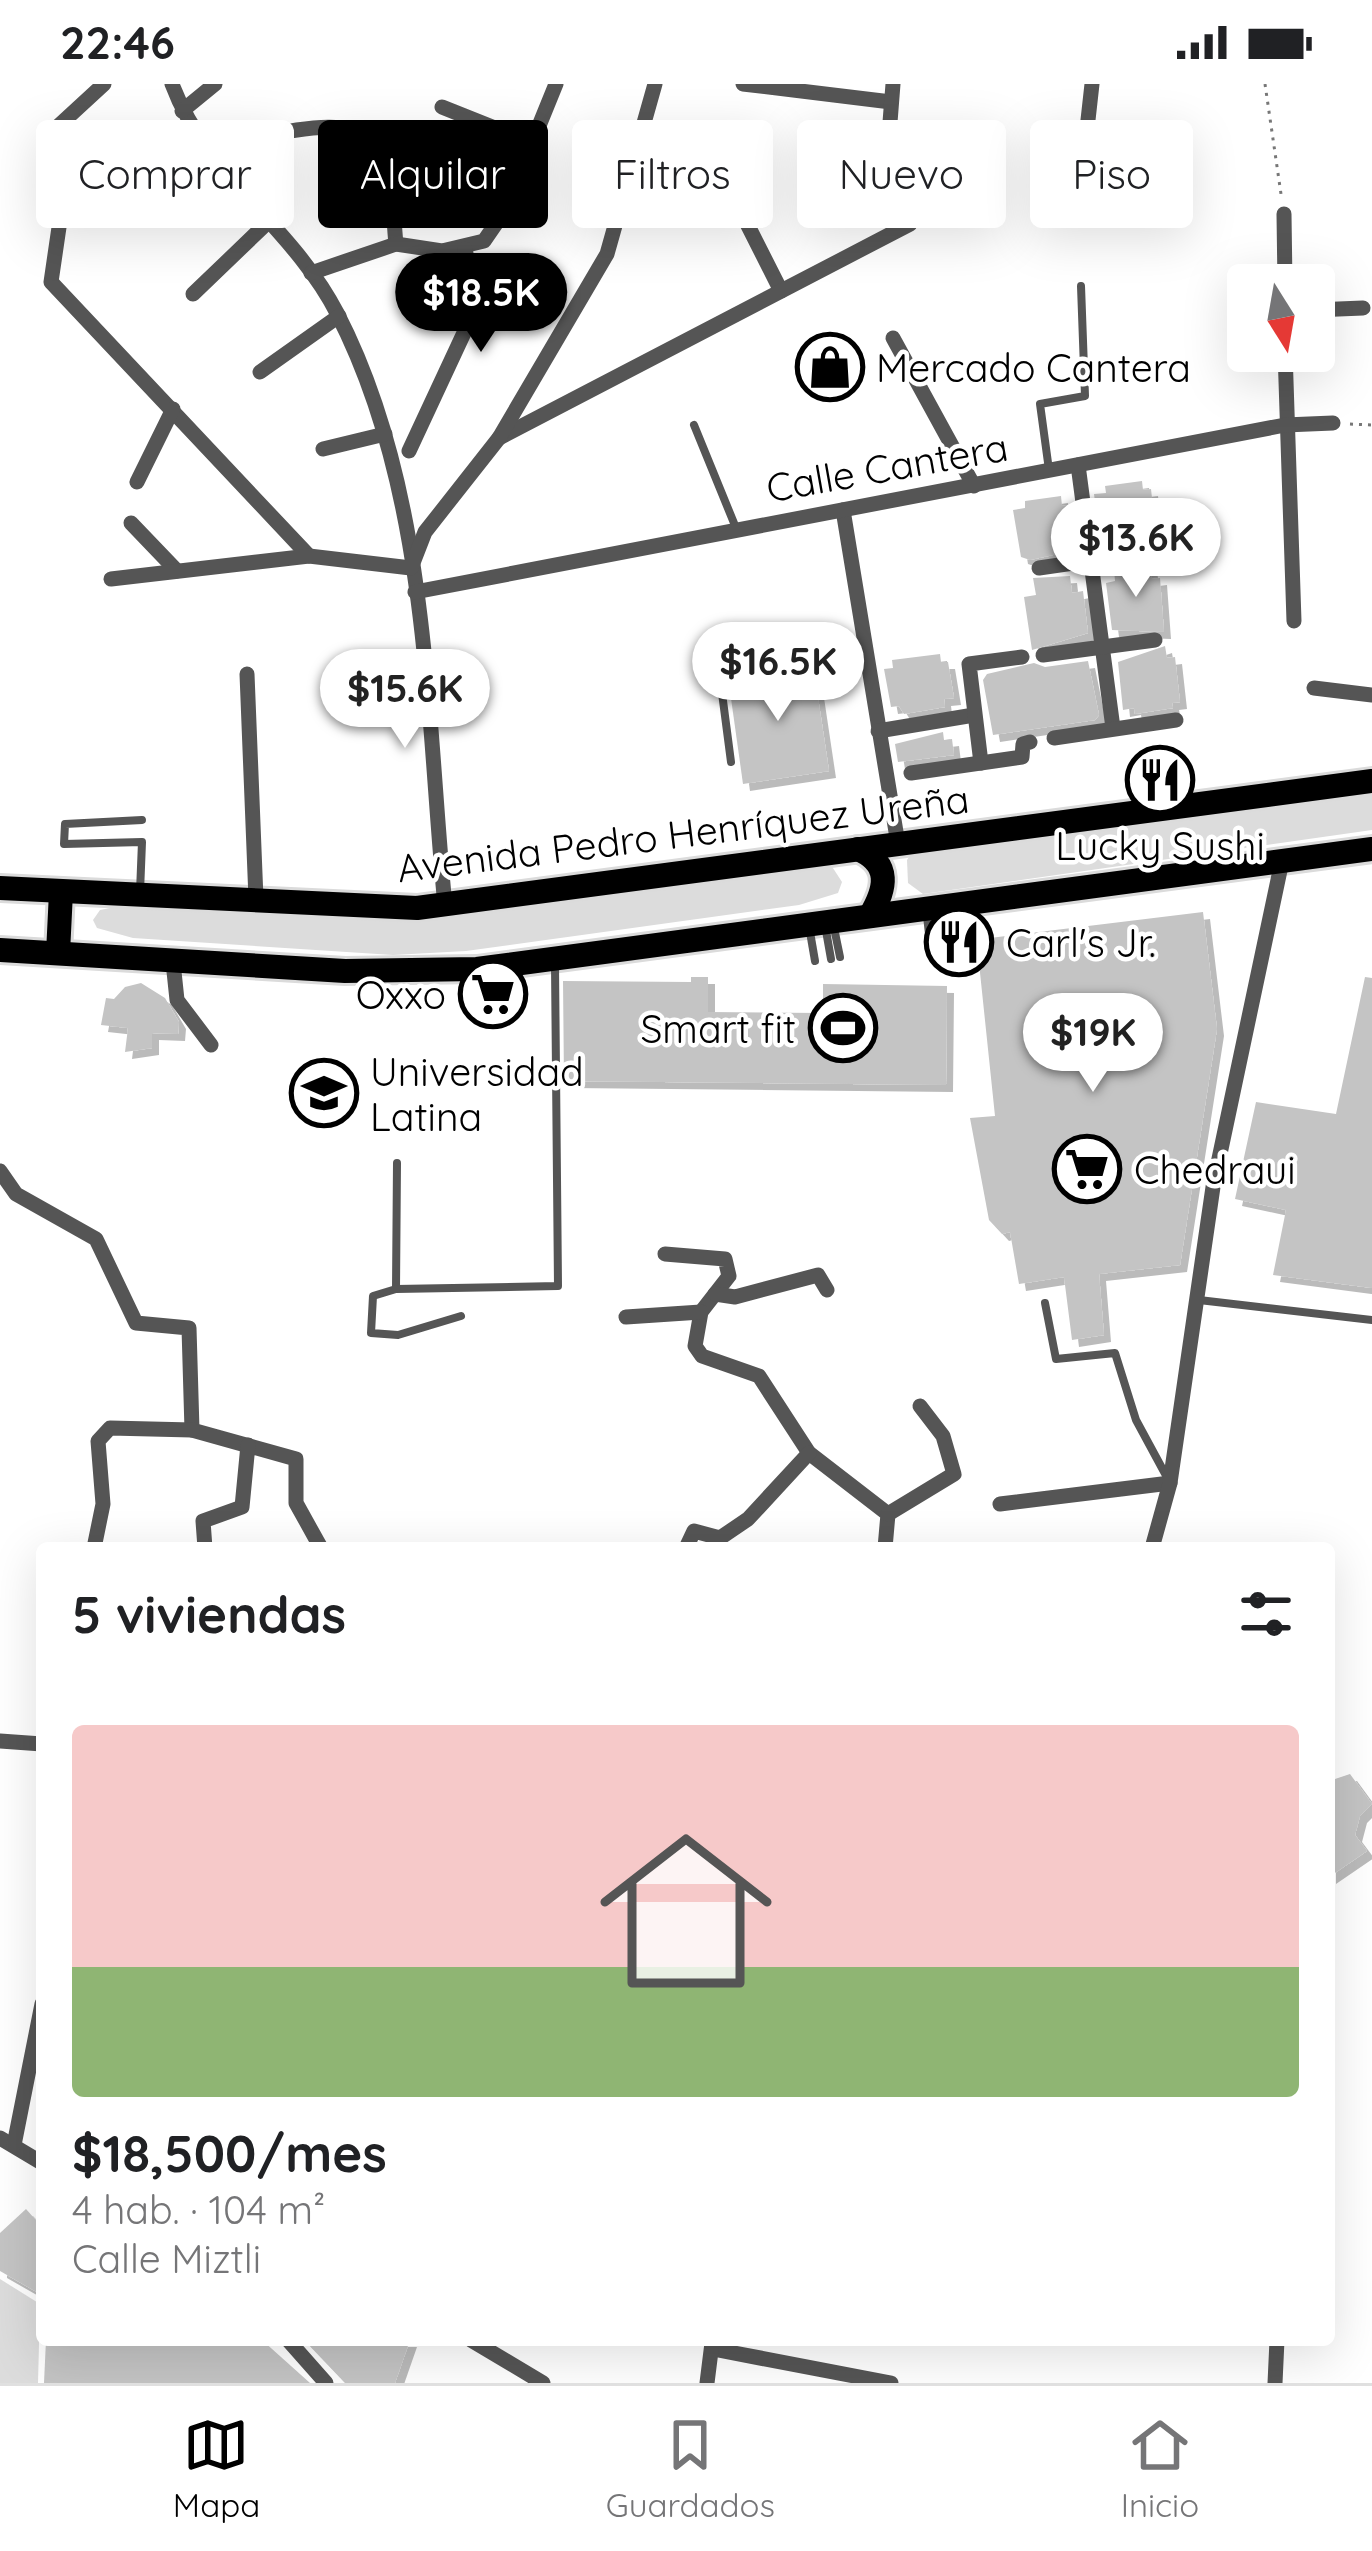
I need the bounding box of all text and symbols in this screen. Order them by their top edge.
text: 22:46 [60,14,175,70]
chip: Comprar [36,120,294,228]
chip: Alquilar [318,120,548,228]
chip: Filtros [572,120,773,228]
chip: Nuevo [797,120,1006,228]
chip: Piso [1030,120,1193,228]
pin: $18.5K [383,253,579,355]
north arrow [1227,264,1335,372]
map controls [1227,264,1335,372]
text: $18.5K [422,267,540,316]
shop icon: Mercado Cantera [795,332,865,402]
place label: Mercado Cantera [876,343,1191,392]
street label: Calle Cantera [762,422,1012,512]
pin: $13.6K [1038,498,1234,600]
text: $13.6K [1078,512,1194,561]
pin: $16.5K [680,622,876,724]
text: $16.5K [719,636,837,685]
pin: $15.6K [307,649,503,751]
text: $15.6K [347,663,463,712]
restaurant icon: Lucky Sushi [1125,745,1195,815]
street label: Avenida Pedro Henríquez Ureña [394,774,972,892]
place label: Lucky Sushi [1055,821,1265,870]
restaurant icon: Carl's Jr. [924,907,994,977]
place label: Carl's Jr. [1006,918,1156,967]
supermarket icon: Oxxo [458,959,528,1029]
place label: Oxxo [356,970,446,1019]
sports icon: Smart fit [808,993,878,1063]
pin: $19K [1022,993,1164,1095]
place label: Smart fit [640,1004,796,1053]
text: $19K [1050,1007,1136,1056]
place label: Universidad Latina [370,1047,584,1141]
school or university icon: Universidad Latina [289,1058,359,1128]
supermarket icon: Chedraui [1052,1134,1122,1204]
place label: Chedraui [1134,1145,1296,1194]
icon: filters [1233,1581,1299,1647]
text: 5 viviendas [72,1582,346,1646]
icon: home [578,1803,794,2019]
text: $18,500/mes [72,2121,387,2185]
text: 4 hab. · 104 m² [72,2185,325,2234]
text: Calle Miztli [72,2234,261,2283]
tab: Mapa [173,2412,260,2525]
tab: Guardados [606,2412,775,2525]
tab: Inicio [1121,2412,1199,2525]

